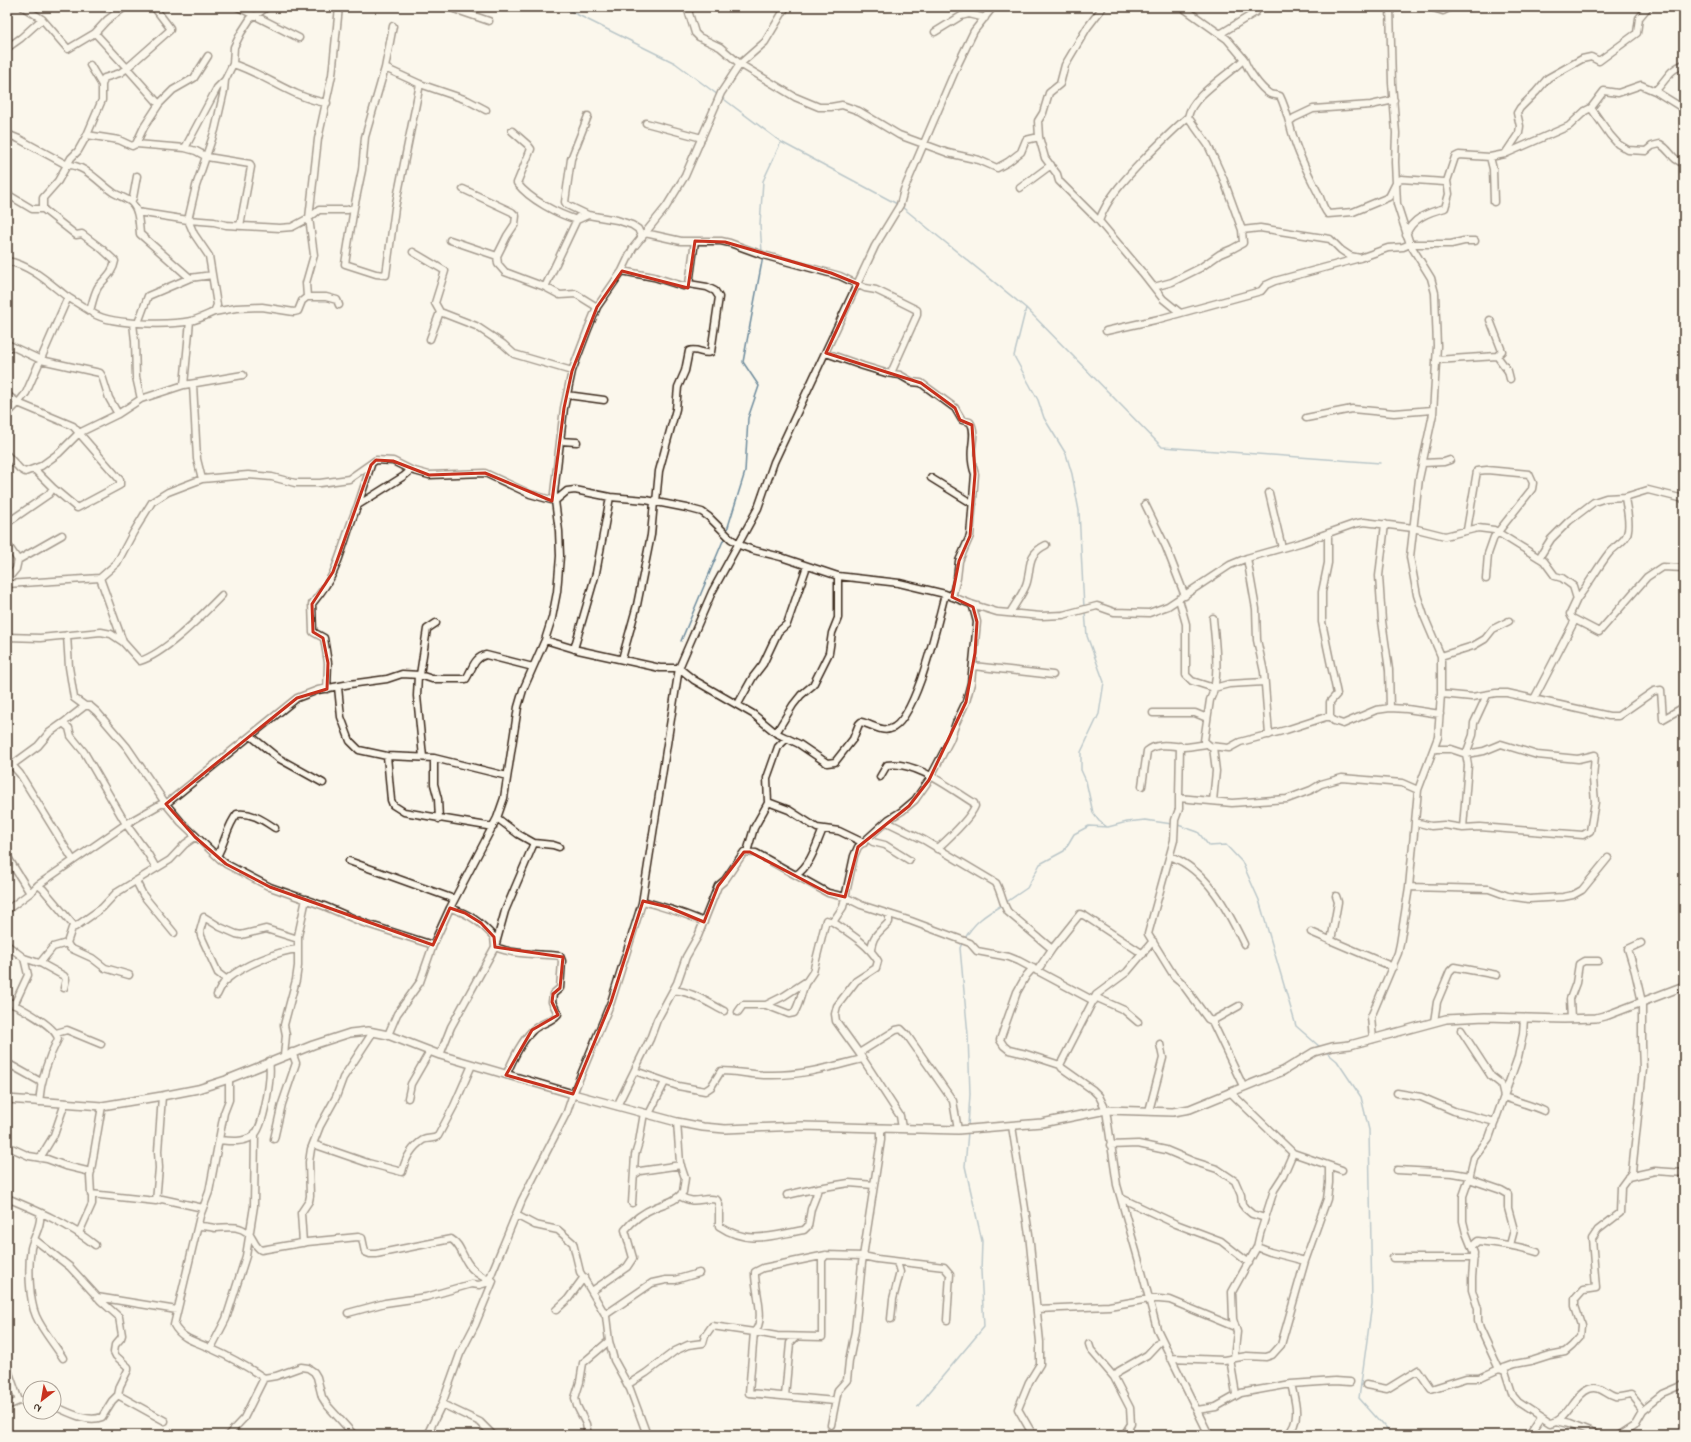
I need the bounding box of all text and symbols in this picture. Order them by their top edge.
north arrow [22,1380,62,1420]
text: N [30,1399,45,1416]

